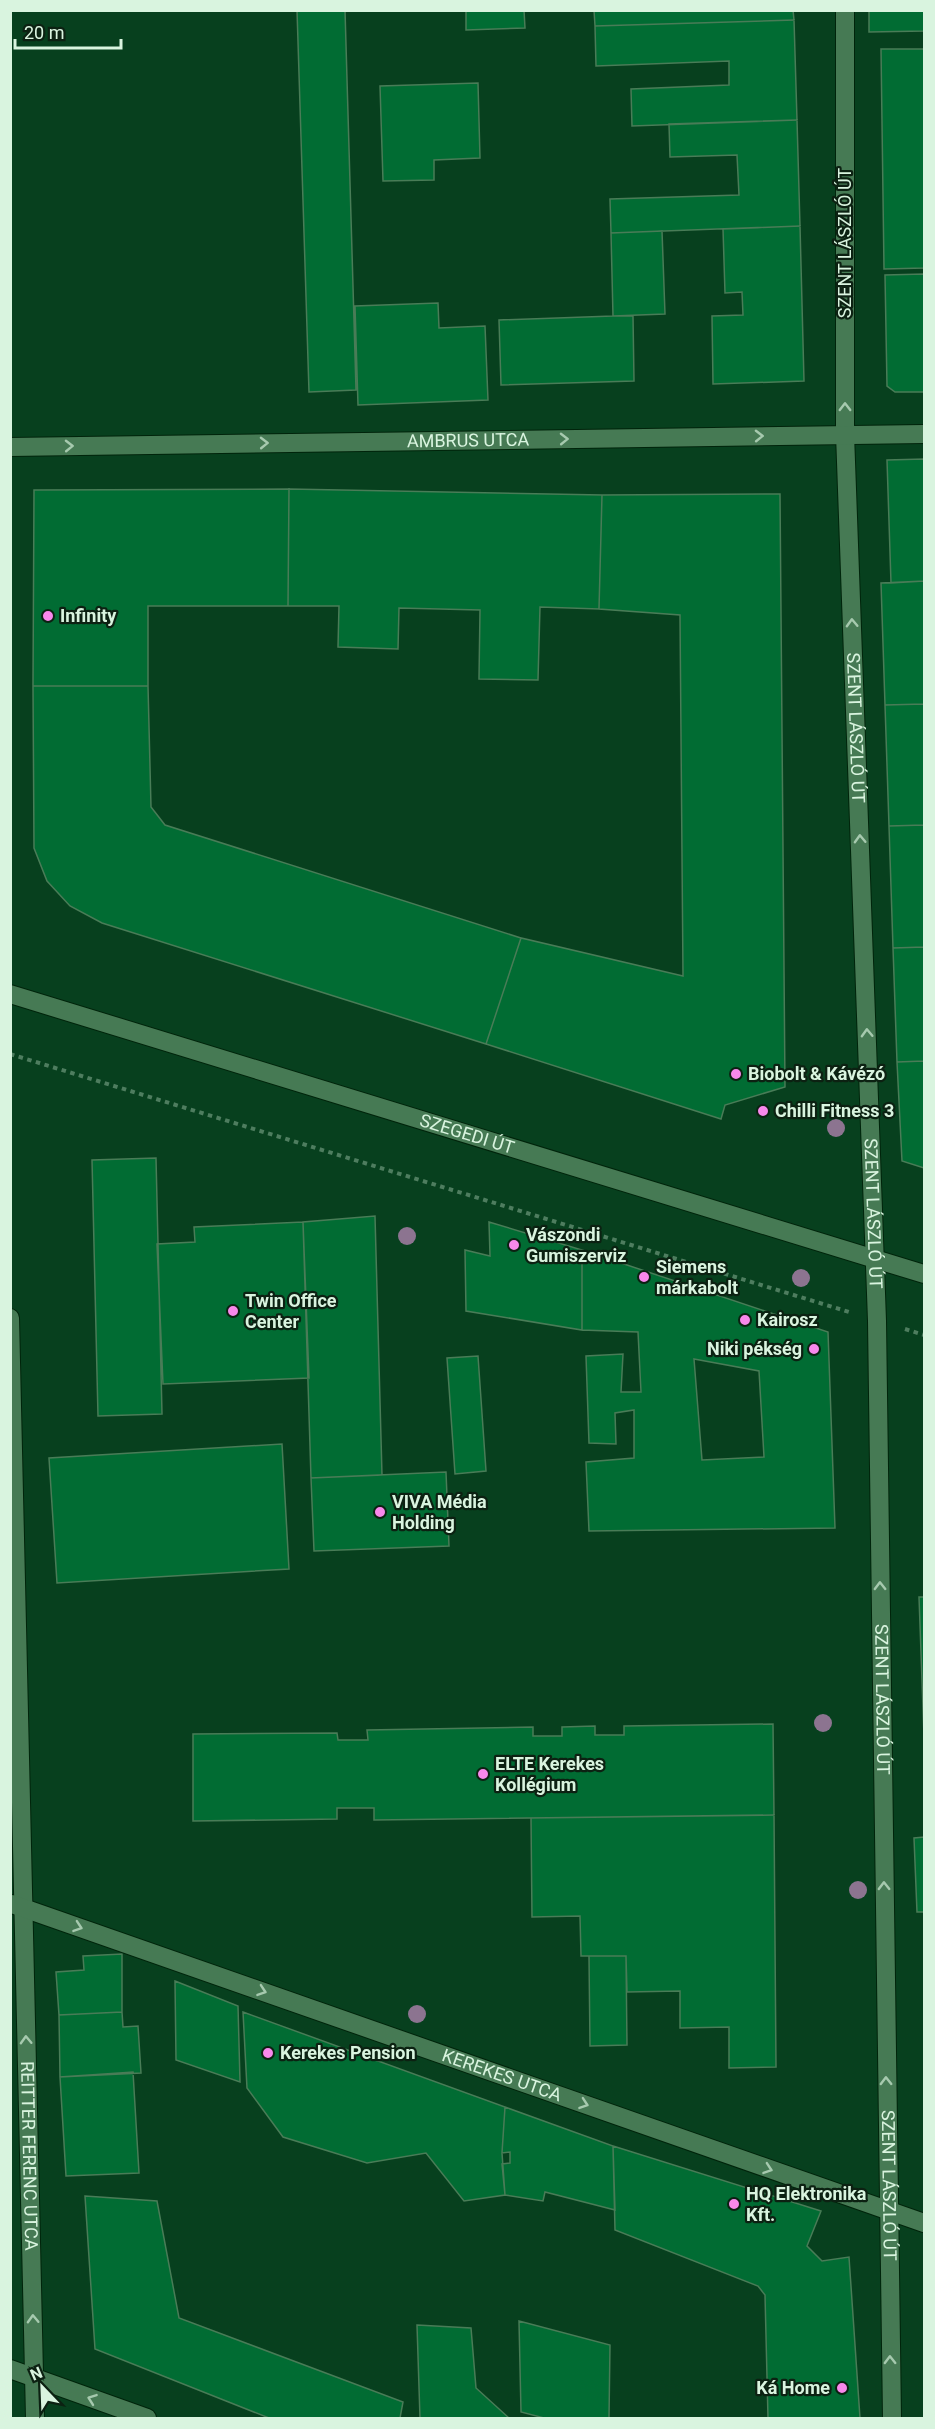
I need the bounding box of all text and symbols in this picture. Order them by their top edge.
scale bar [15,12,122,50]
text: 20 m [24,22,64,43]
street label: SZENT LÁSZLÓ ÚT [834,167,855,318]
one-way arrow [839,402,851,411]
street label: AMBRUS UTCA [407,429,529,451]
one-way arrow [754,429,763,442]
one-way arrow [559,432,568,445]
one-way arrow [259,437,268,449]
one-way arrow [64,440,73,452]
place label: Infinity [60,605,117,626]
marker: Infinity [41,609,55,623]
one-way arrow [845,618,858,627]
street label: SZENT LÁSZLÓ ÚT [843,652,869,804]
one-way arrow [853,834,866,843]
one-way arrow [861,1029,873,1038]
place label: Biobolt & Kávézó [748,1063,885,1084]
marker: Biobolt & Kávézó [729,1067,743,1081]
place label: Chilli Fitness 3 [775,1100,894,1121]
marker: Chilli Fitness 3 [756,1104,770,1118]
street label: SZEGEDI ÚT [417,1109,517,1158]
street label: SZENT LÁSZLÓ ÚT [860,1138,887,1289]
place label: Vászondi Gumiszerviz [526,1224,626,1266]
marker: Vászondi Gumiszerviz [507,1238,521,1252]
place label: Siemens márkabolt [656,1256,738,1298]
marker: Siemens márkabolt [637,1270,651,1284]
place label: Twin Office Center [245,1290,337,1332]
marker: Twin Office Center [226,1304,240,1318]
place label: Kairosz [757,1309,818,1330]
marker: Kairosz [738,1313,752,1327]
place label: Niki pékség [707,1338,802,1359]
marker: Niki pékség [807,1342,821,1356]
place label: VIVA Média Holding [392,1491,487,1533]
marker: VIVA Média Holding [373,1505,387,1519]
one-way arrow [874,1582,886,1591]
street label: SZENT LÁSZLÓ ÚT [871,1624,894,1775]
place label: ELTE Kerekes Kollégium [495,1753,604,1795]
marker: ELTE Kerekes Kollégium [476,1767,490,1781]
one-way arrow [878,1882,890,1891]
one-way arrow [72,1919,82,1932]
one-way arrow [256,1984,266,1997]
one-way arrow [20,2036,32,2045]
place label: Kerekes Pension [280,2042,416,2063]
street label: KEREKES UTCA [440,2044,565,2106]
marker: Kerekes Pension [261,2046,275,2060]
street label: REITTER FERENC UTCA [17,2061,42,2251]
one-way arrow [880,2077,892,2086]
one-way arrow [578,2097,589,2110]
street label: SZENT LÁSZLÓ ÚT [878,2110,901,2261]
one-way arrow [762,2161,773,2174]
place label: HQ Elektronika Kft. [746,2183,867,2225]
marker: HQ Elektronika Kft. [727,2197,741,2211]
one-way arrow [27,2314,40,2323]
one-way arrow [884,2356,897,2365]
north arrow [12,2357,72,2417]
text: N [27,2363,45,2385]
place label: Ká Home [756,2377,830,2398]
marker: Ká Home [835,2381,849,2395]
one-way arrow [87,2393,98,2406]

